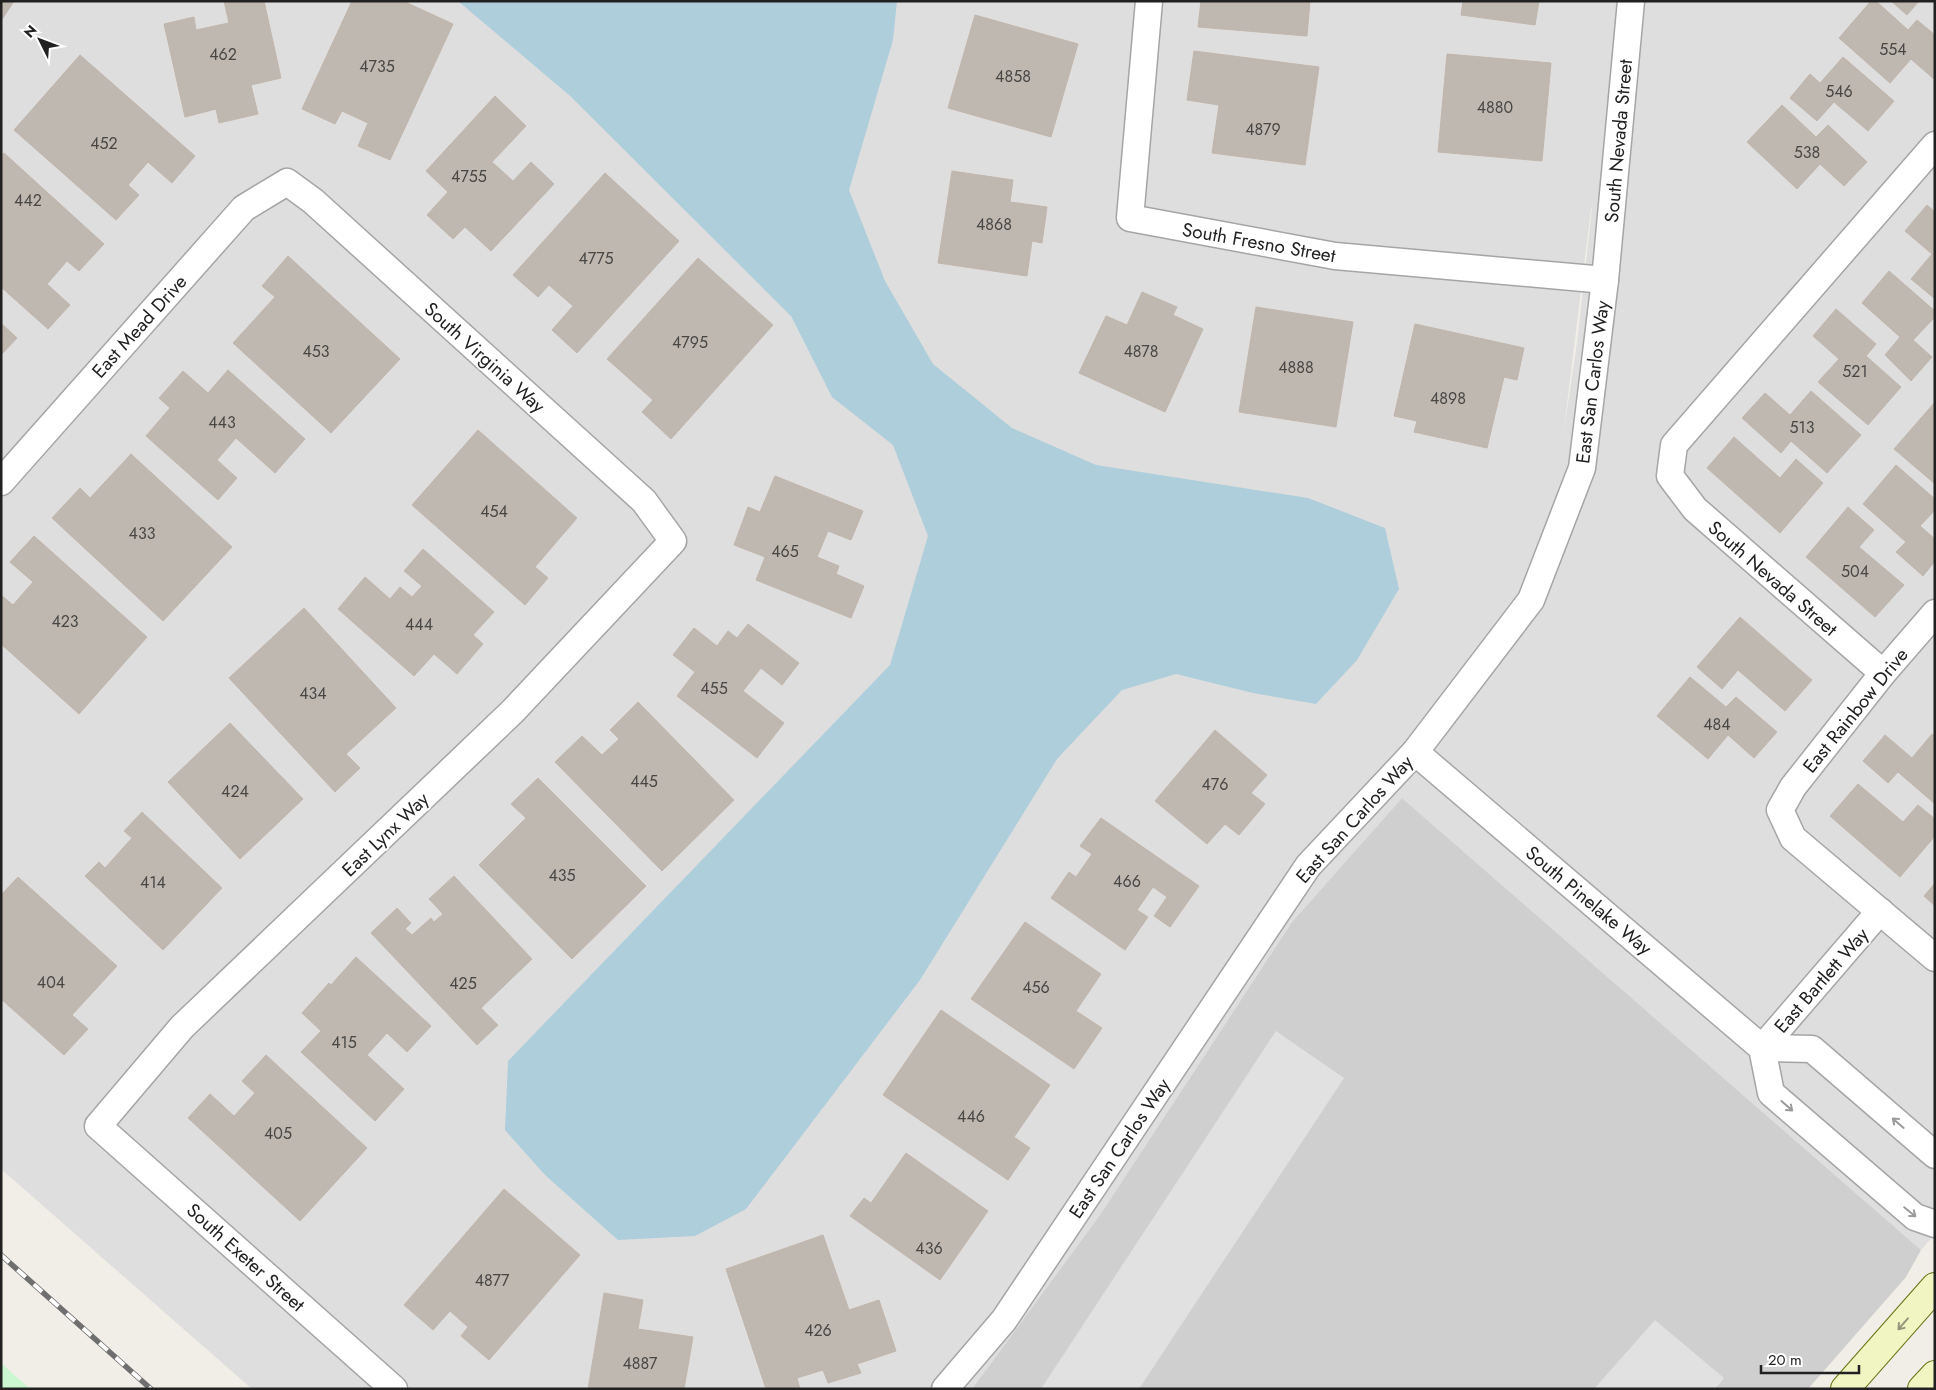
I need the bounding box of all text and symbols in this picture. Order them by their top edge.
north arrow [15,15,65,65]
text: N [19,20,41,42]
house number: 554 [1879,38,1907,61]
house number: 462 [209,43,237,66]
house number: 4735 [359,55,395,78]
street label: South Nevada Street [1598,58,1639,224]
house number: 4858 [995,65,1031,88]
house number: 546 [1825,80,1853,103]
house number: 4880 [1477,96,1513,119]
house number: 4879 [1245,118,1281,141]
house number: 452 [90,132,118,155]
house number: 538 [1794,141,1820,164]
house number: 4755 [451,165,487,188]
house number: 442 [14,189,42,212]
house number: 4868 [976,213,1012,236]
street label: South Fresno Street [1180,216,1338,269]
house number: 4775 [578,247,614,270]
street label: East Mead Drive [86,269,193,384]
street label: South Virginia Way [418,296,552,420]
street label: East San Carlos Way [1569,298,1616,465]
house number: 4795 [672,331,708,354]
house number: 453 [302,340,330,363]
house number: 4878 [1124,340,1158,363]
house number: 4888 [1278,356,1314,379]
house number: 521 [1842,360,1868,383]
house number: 4898 [1430,387,1466,410]
house number: 443 [208,411,236,434]
house number: 513 [1790,416,1815,439]
house number: 454 [480,500,508,523]
street label: South Nevada Street [1702,514,1844,643]
house number: 433 [129,522,156,545]
house number: 465 [771,540,799,563]
house number: 504 [1841,560,1869,583]
house number: 423 [51,610,79,633]
house number: 444 [405,613,433,636]
street label: East Rainbow Drive [1796,642,1914,779]
house number: 455 [700,677,728,700]
house number: 434 [299,682,327,705]
house number: 484 [1703,713,1731,736]
street label: East San Carlos Way [1290,749,1420,889]
house number: 445 [630,770,658,793]
house number: 476 [1202,773,1228,796]
house number: 424 [221,780,249,803]
street label: East Lynx Way [336,786,435,883]
street label: South Pinelake Way [1520,839,1658,962]
house number: 435 [548,864,576,887]
house number: 466 [1113,870,1141,893]
house number: 414 [140,871,166,894]
street label: East Bartlett Way [1768,921,1875,1039]
house number: 404 [37,971,65,994]
house number: 425 [449,972,477,995]
house number: 456 [1022,976,1050,999]
house number: 415 [331,1031,357,1054]
street label: East San Carlos Way [1062,1072,1177,1224]
one-way arrow [1780,1100,1793,1112]
house number: 446 [957,1105,985,1128]
one-way arrow [1892,1118,1905,1129]
house number: 405 [264,1122,292,1145]
street label: South Exeter Street [181,1197,311,1318]
one-way arrow [1903,1206,1916,1217]
house number: 436 [915,1237,943,1260]
house number: 4877 [475,1269,510,1292]
one-way arrow [1897,1317,1908,1330]
house number: 426 [804,1319,832,1342]
scale bar [1761,1342,1858,1374]
text: 20 m [1768,1349,1802,1371]
house number: 4887 [623,1352,658,1375]

